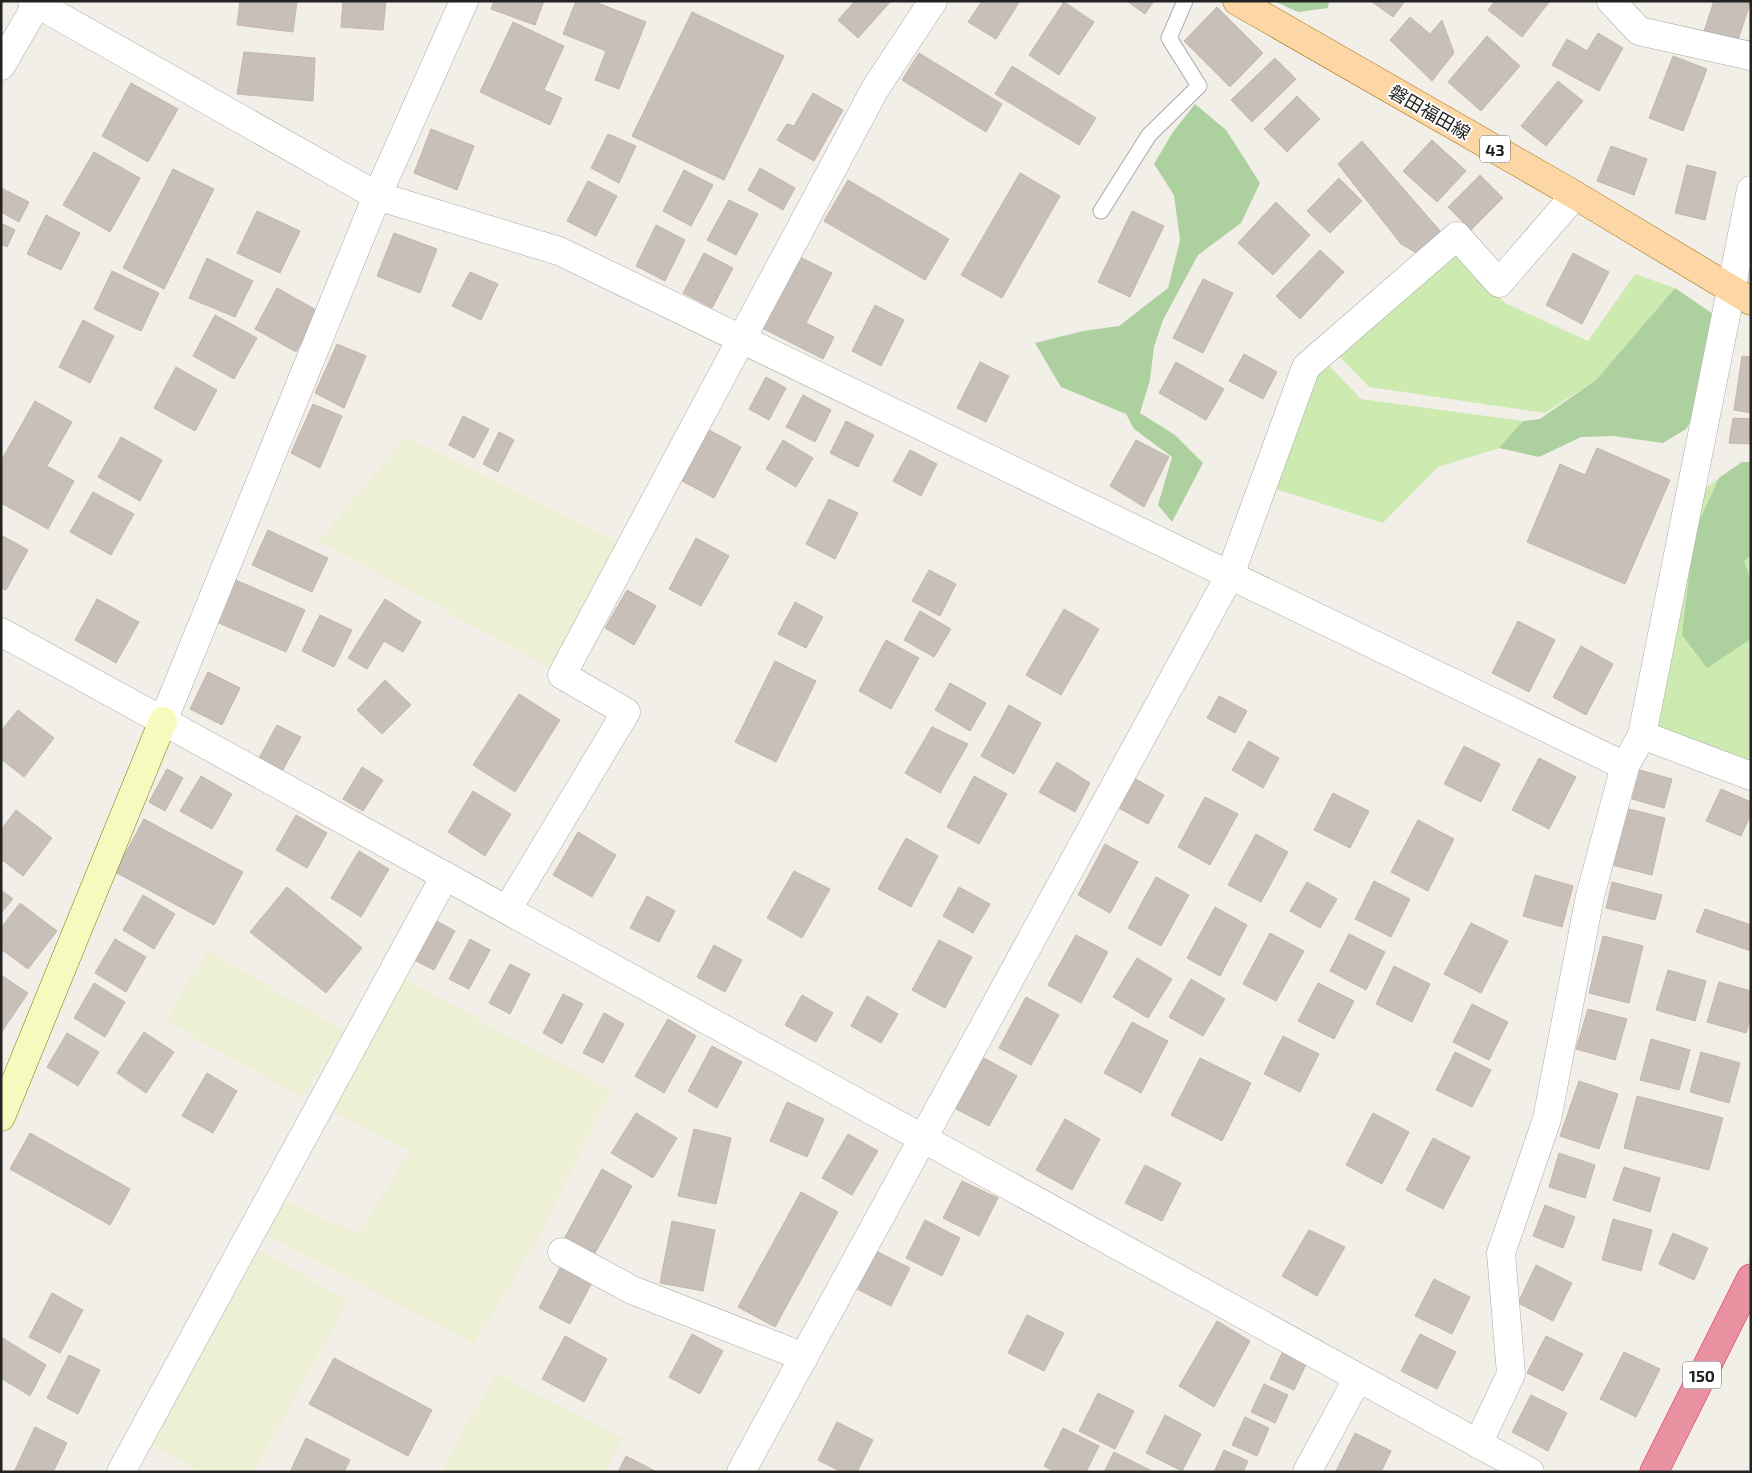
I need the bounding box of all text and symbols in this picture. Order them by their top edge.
street label: 磐田福田線 [1386,80,1474,144]
road number: 43 [1480,136,1510,162]
road number: 150 [1683,1362,1721,1388]

